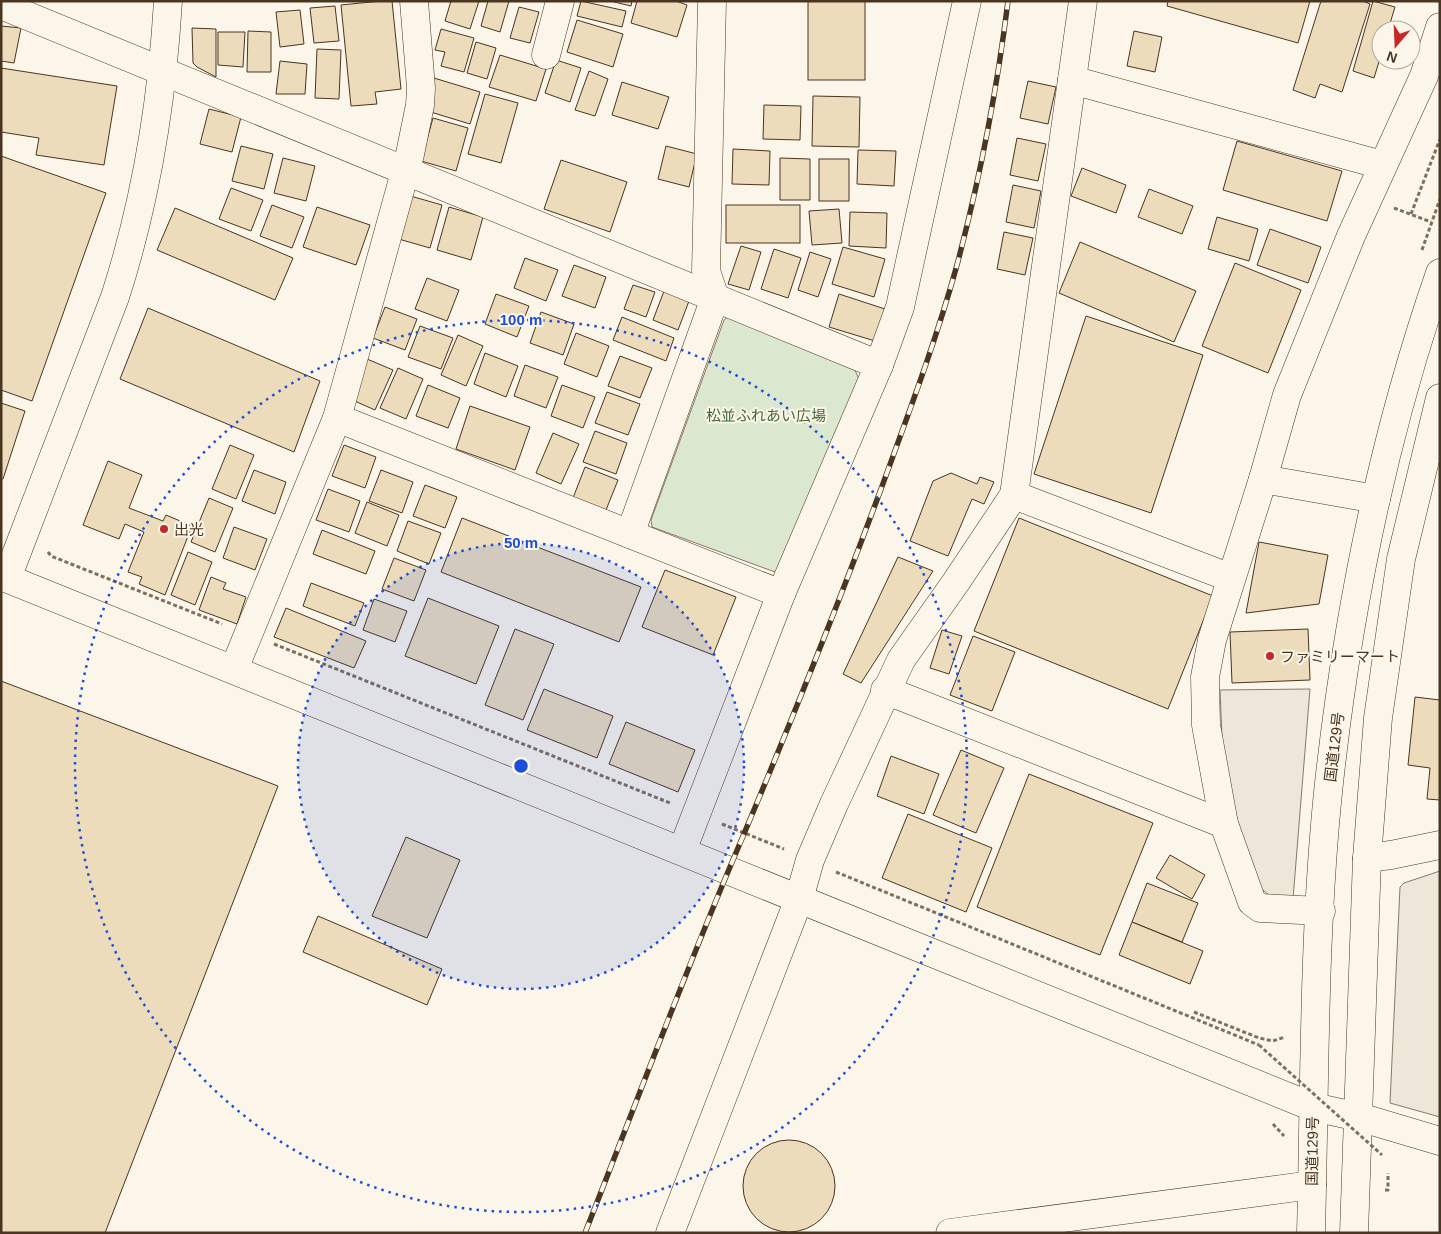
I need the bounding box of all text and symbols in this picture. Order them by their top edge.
north arrow [1371,20,1421,70]
text: N [1384,48,1399,67]
text: 100 m [500,311,542,328]
park label: 松並ふれあい広場 [706,407,826,424]
place label: 出光 [174,521,204,538]
marker: 出光 [158,523,170,535]
text: 50 m [504,534,538,551]
place label: ファミリーマート [1280,648,1400,665]
marker: ファミリーマート [1264,650,1276,662]
street label: 国道129号 [1321,711,1347,783]
centre of rings [512,757,530,775]
street label: 国道129号 [1303,1116,1321,1186]

